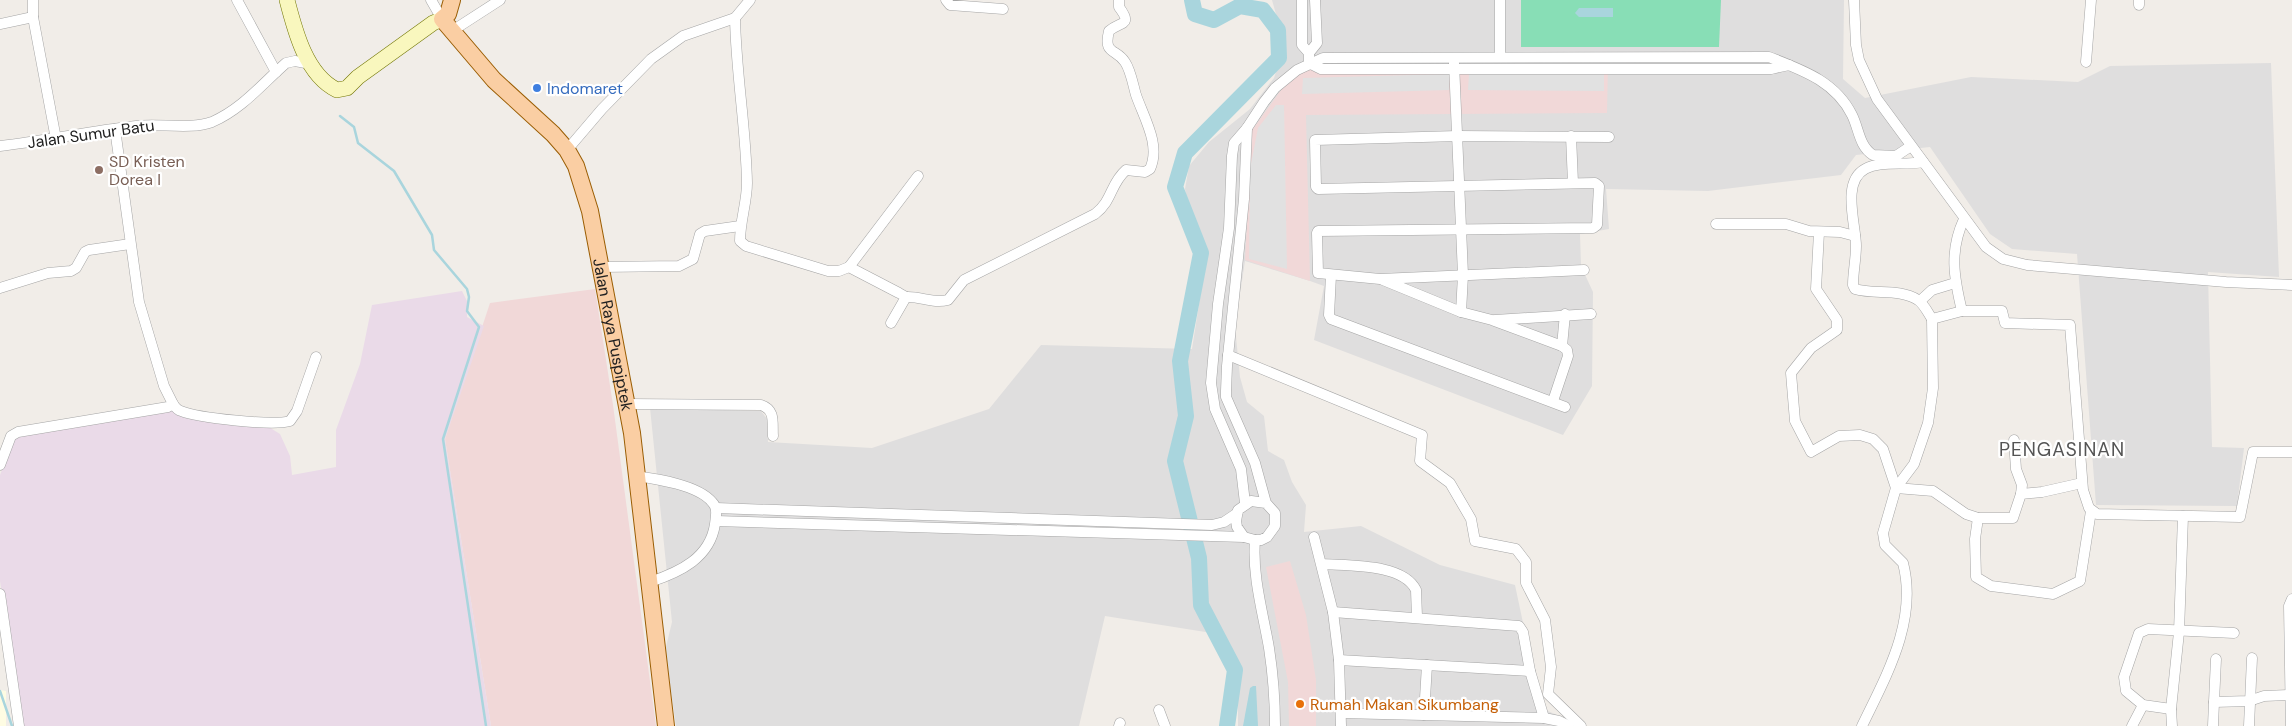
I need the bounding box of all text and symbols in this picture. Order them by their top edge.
place label: Indomaret [547,78,623,99]
marker: Indomaret [531,82,543,94]
street label: Jalan Sumur Batu [26,115,156,153]
place label: SD Kristen Dorea I [109,151,185,190]
marker: SD Kristen Dorea I [93,164,105,176]
street label: Jalan Raya Puspiptek [589,256,638,413]
district label: PENGASINAN [1999,437,2125,462]
place label: Rumah Makan Sikumbang [1310,694,1499,715]
marker: Rumah Makan Sikumbang [1294,698,1306,710]

